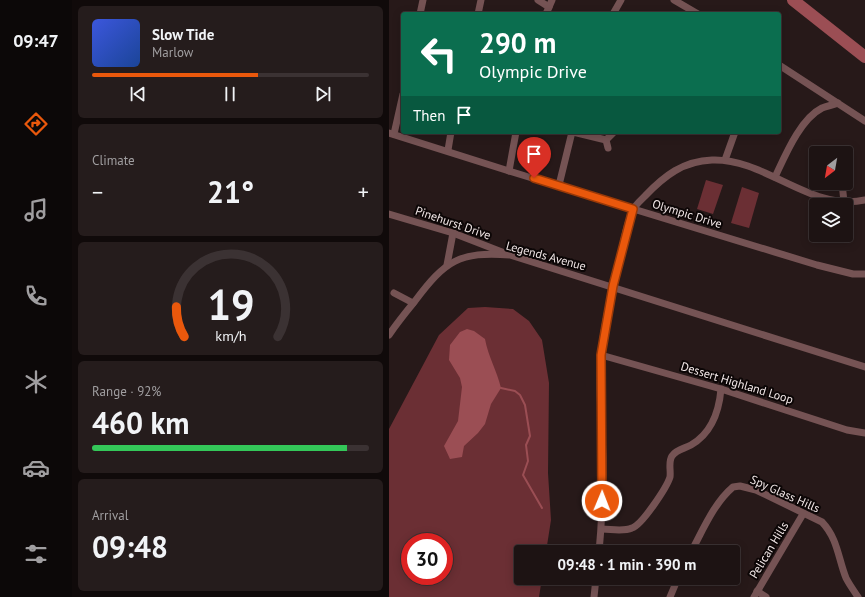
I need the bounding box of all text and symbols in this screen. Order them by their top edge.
text: 290 m [479,24,556,61]
text: Slow Tide [152,25,214,44]
icon: left [413,28,465,80]
text: 09:47 [13,29,59,52]
text: Marlow [152,44,193,61]
text: Olympic Drive [479,60,587,83]
icon: previous [127,83,149,105]
icon: pause [219,83,241,105]
icon: next [312,83,334,105]
icon: arrive [453,104,475,126]
text: Then [413,106,445,125]
icon: directions [22,110,50,138]
pin [517,137,551,178]
icon: arrive [523,143,545,165]
north arrow [809,146,853,190]
map controls [809,146,853,242]
text: Climate [92,152,135,169]
text: 21° [207,172,254,211]
text: − [92,178,103,206]
text: + [358,178,369,206]
icon: music [22,196,50,224]
street label: Olympic Drive [651,196,724,231]
button: layers [809,198,853,242]
street label: Pinehurst Drive [413,203,493,242]
street label: Legends Avenue [504,238,588,273]
text: 19 [207,277,254,330]
icon: phone [22,282,50,310]
text: km/h [215,325,246,344]
street label: Dessert Highland Loop [679,358,795,407]
icon: climate [22,368,50,396]
text: Range · 92% [92,383,161,400]
text: 460 km [92,403,190,442]
icon: car [22,454,50,482]
street label: Spy Glass Hills [748,472,822,516]
position arrow [581,480,623,522]
text: Arrival [92,507,128,524]
street label: Pelican Hills [746,519,791,581]
text: 09:48 [92,527,168,566]
speed limit sign: 30 [401,533,453,585]
icon: filters [22,540,50,568]
text: 09:48 · 1 min · 390 m [558,555,696,574]

